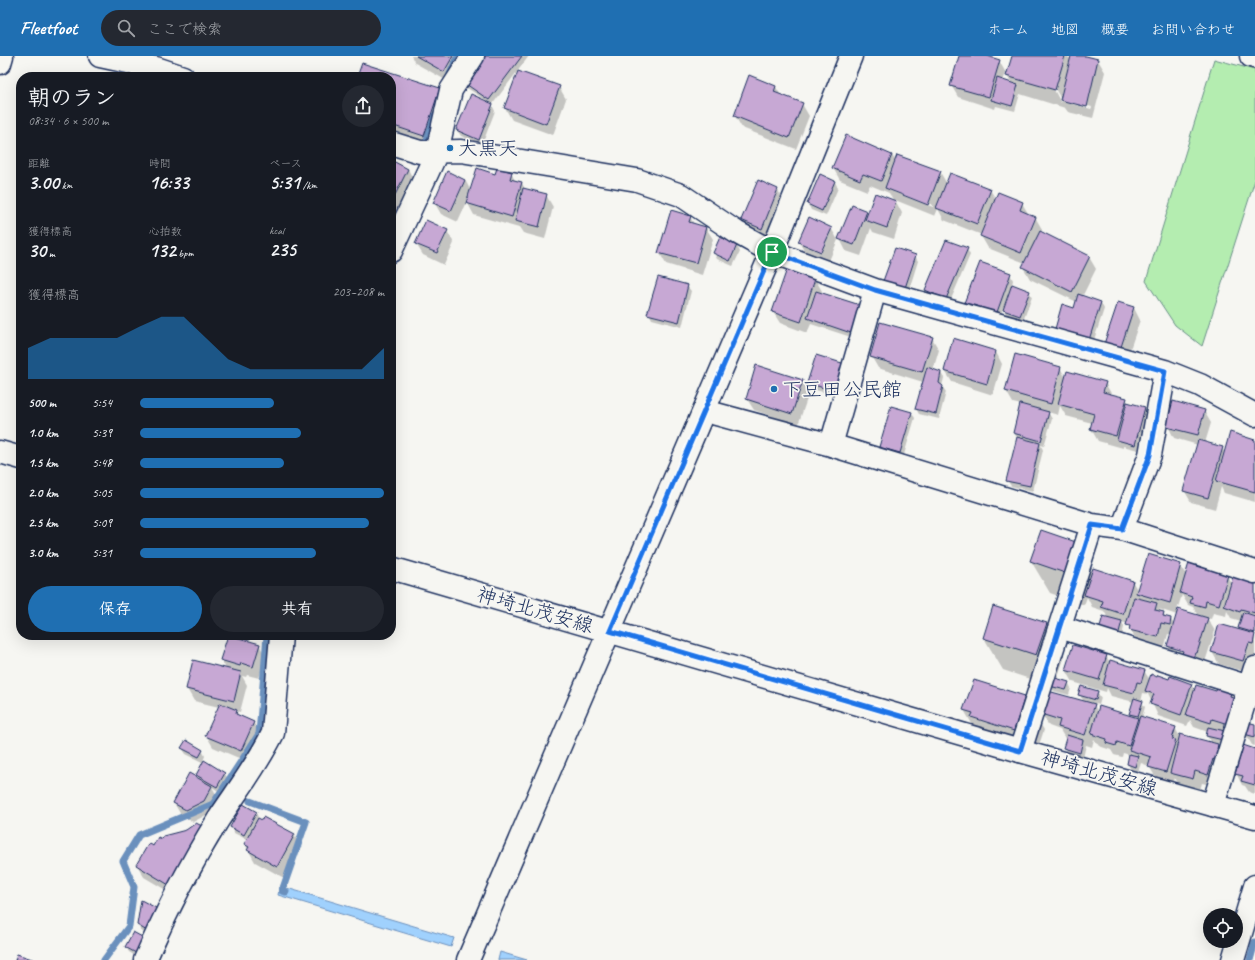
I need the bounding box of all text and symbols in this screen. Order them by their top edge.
search box [101,10,381,46]
text: Fleetfoot [20,16,77,40]
icon: search [115,17,137,39]
text: ここで検索 [147,20,222,39]
text: ホーム [988,21,1029,38]
text: 地図 [1051,21,1079,38]
text: 概要 [1101,21,1129,38]
text: お問い合わせ [1151,21,1235,38]
text: 朝のラン [28,84,116,112]
button: share [342,85,384,127]
text: 08:34 · 6 × 500 m [28,113,109,129]
place label: 大黒天 [458,136,518,161]
marker: 大黒天 [445,143,455,153]
text: 距離 [28,156,50,170]
text: 時間 [149,156,171,170]
text: ペース [269,156,302,170]
text: 3.00 [28,170,59,195]
text: 16:33 [149,170,189,195]
text: 5:31 [269,170,300,195]
text: km [59,178,72,192]
text: /km [300,178,317,192]
text: kcal [269,223,284,237]
text: 獲得標高 [28,224,72,238]
text: 心拍数 [149,224,182,238]
pin [755,235,789,269]
text: 235 [269,237,296,262]
text: 30 [28,238,46,263]
text: 132 [149,238,176,263]
icon: arrive [761,241,783,263]
text: m [46,246,55,260]
text: bpm [176,246,193,260]
text: 203–208 m [333,284,384,300]
text: 獲得標高 [28,287,80,303]
place label: 下豆田公民館 [782,377,902,402]
marker: 下豆田公民館 [769,384,779,394]
text: 500 m [28,395,56,411]
text: 5:54 [92,395,112,411]
text: 1.0 km [28,425,58,441]
text: 5:39 [92,425,112,441]
text: 1.5 km [28,455,58,471]
text: 5:48 [92,455,112,471]
text: 2.0 km [28,485,58,501]
text: 5:05 [92,485,112,501]
text: 2.5 km [28,515,58,531]
text: 5:09 [92,515,112,531]
text: 3.0 km [28,545,58,561]
text: 5:31 [92,545,112,561]
street label: 神埼北茂安線 [474,581,596,639]
button: 保存 [28,586,202,632]
button: 共有 [210,586,384,632]
street label: 神埼北茂安線 [1038,744,1160,802]
map controls [1203,908,1243,948]
button: locate [1203,908,1243,948]

